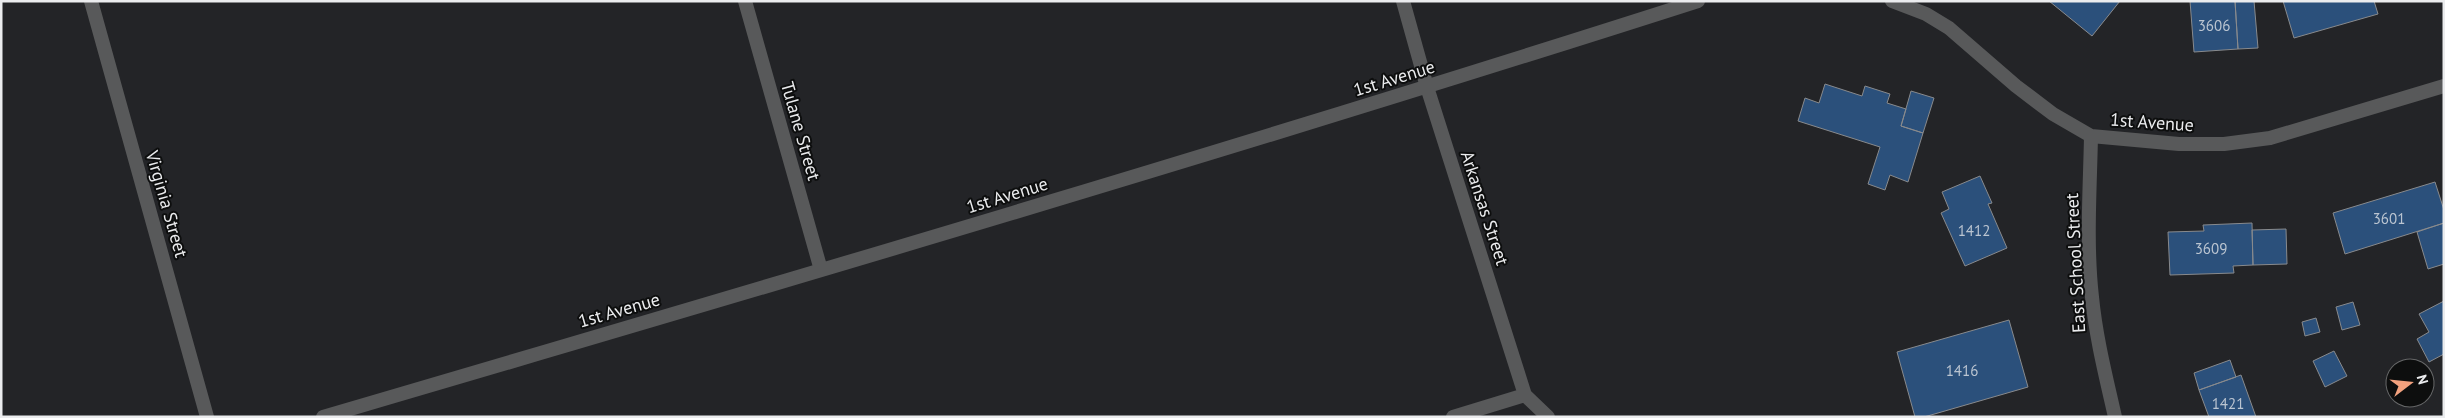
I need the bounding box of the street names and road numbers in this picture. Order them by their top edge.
street label: 1st Avenue [1351,55,1437,101]
street label: Tulane Street [776,79,826,183]
street label: 1st Avenue [2109,108,2195,136]
street label: Virginia Street [141,147,193,260]
street label: Arkansas Street [1456,148,1514,268]
street label: 1st Avenue [964,172,1050,218]
street label: East School Street [2060,193,2090,333]
street label: 1st Avenue [575,287,663,333]

